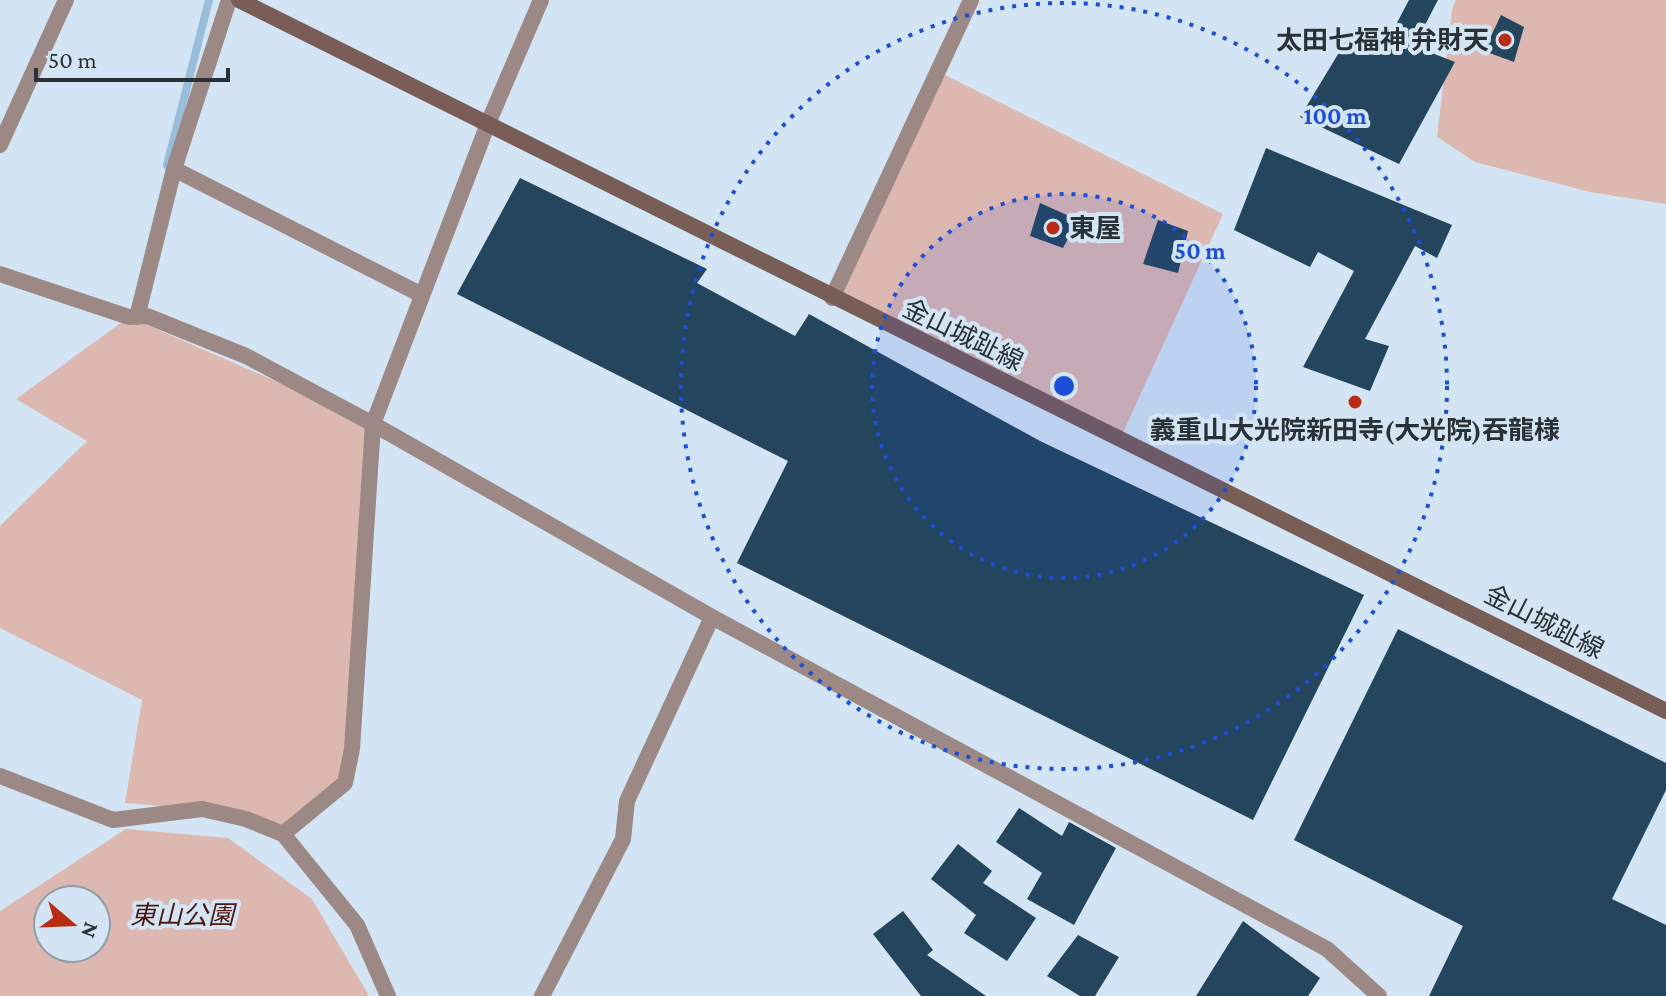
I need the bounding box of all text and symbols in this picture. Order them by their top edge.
place label: 太田七福神 弁財天 [1276,26,1489,55]
marker: 太田七福神 弁財天 [1496,31,1514,49]
scale bar [36,32,228,82]
text: 50 m [48,46,97,73]
text: 100 m [1303,102,1367,129]
place label: 東屋 [1069,214,1121,243]
marker: 東屋 [1044,219,1062,237]
text: 50 m [1174,237,1226,264]
street label: 金山城趾線 [898,293,1028,377]
centre of rings [1050,372,1078,400]
marker: 義重山大光院新田寺(大光院)吞龍様 [1346,393,1364,411]
place label: 義重山大光院新田寺(大光院)吞龍様 [1150,416,1560,445]
street label: 金山城趾線 [1479,580,1609,664]
north arrow [32,884,112,964]
park label: 東山公園 [130,901,238,930]
text: N [76,919,105,942]

